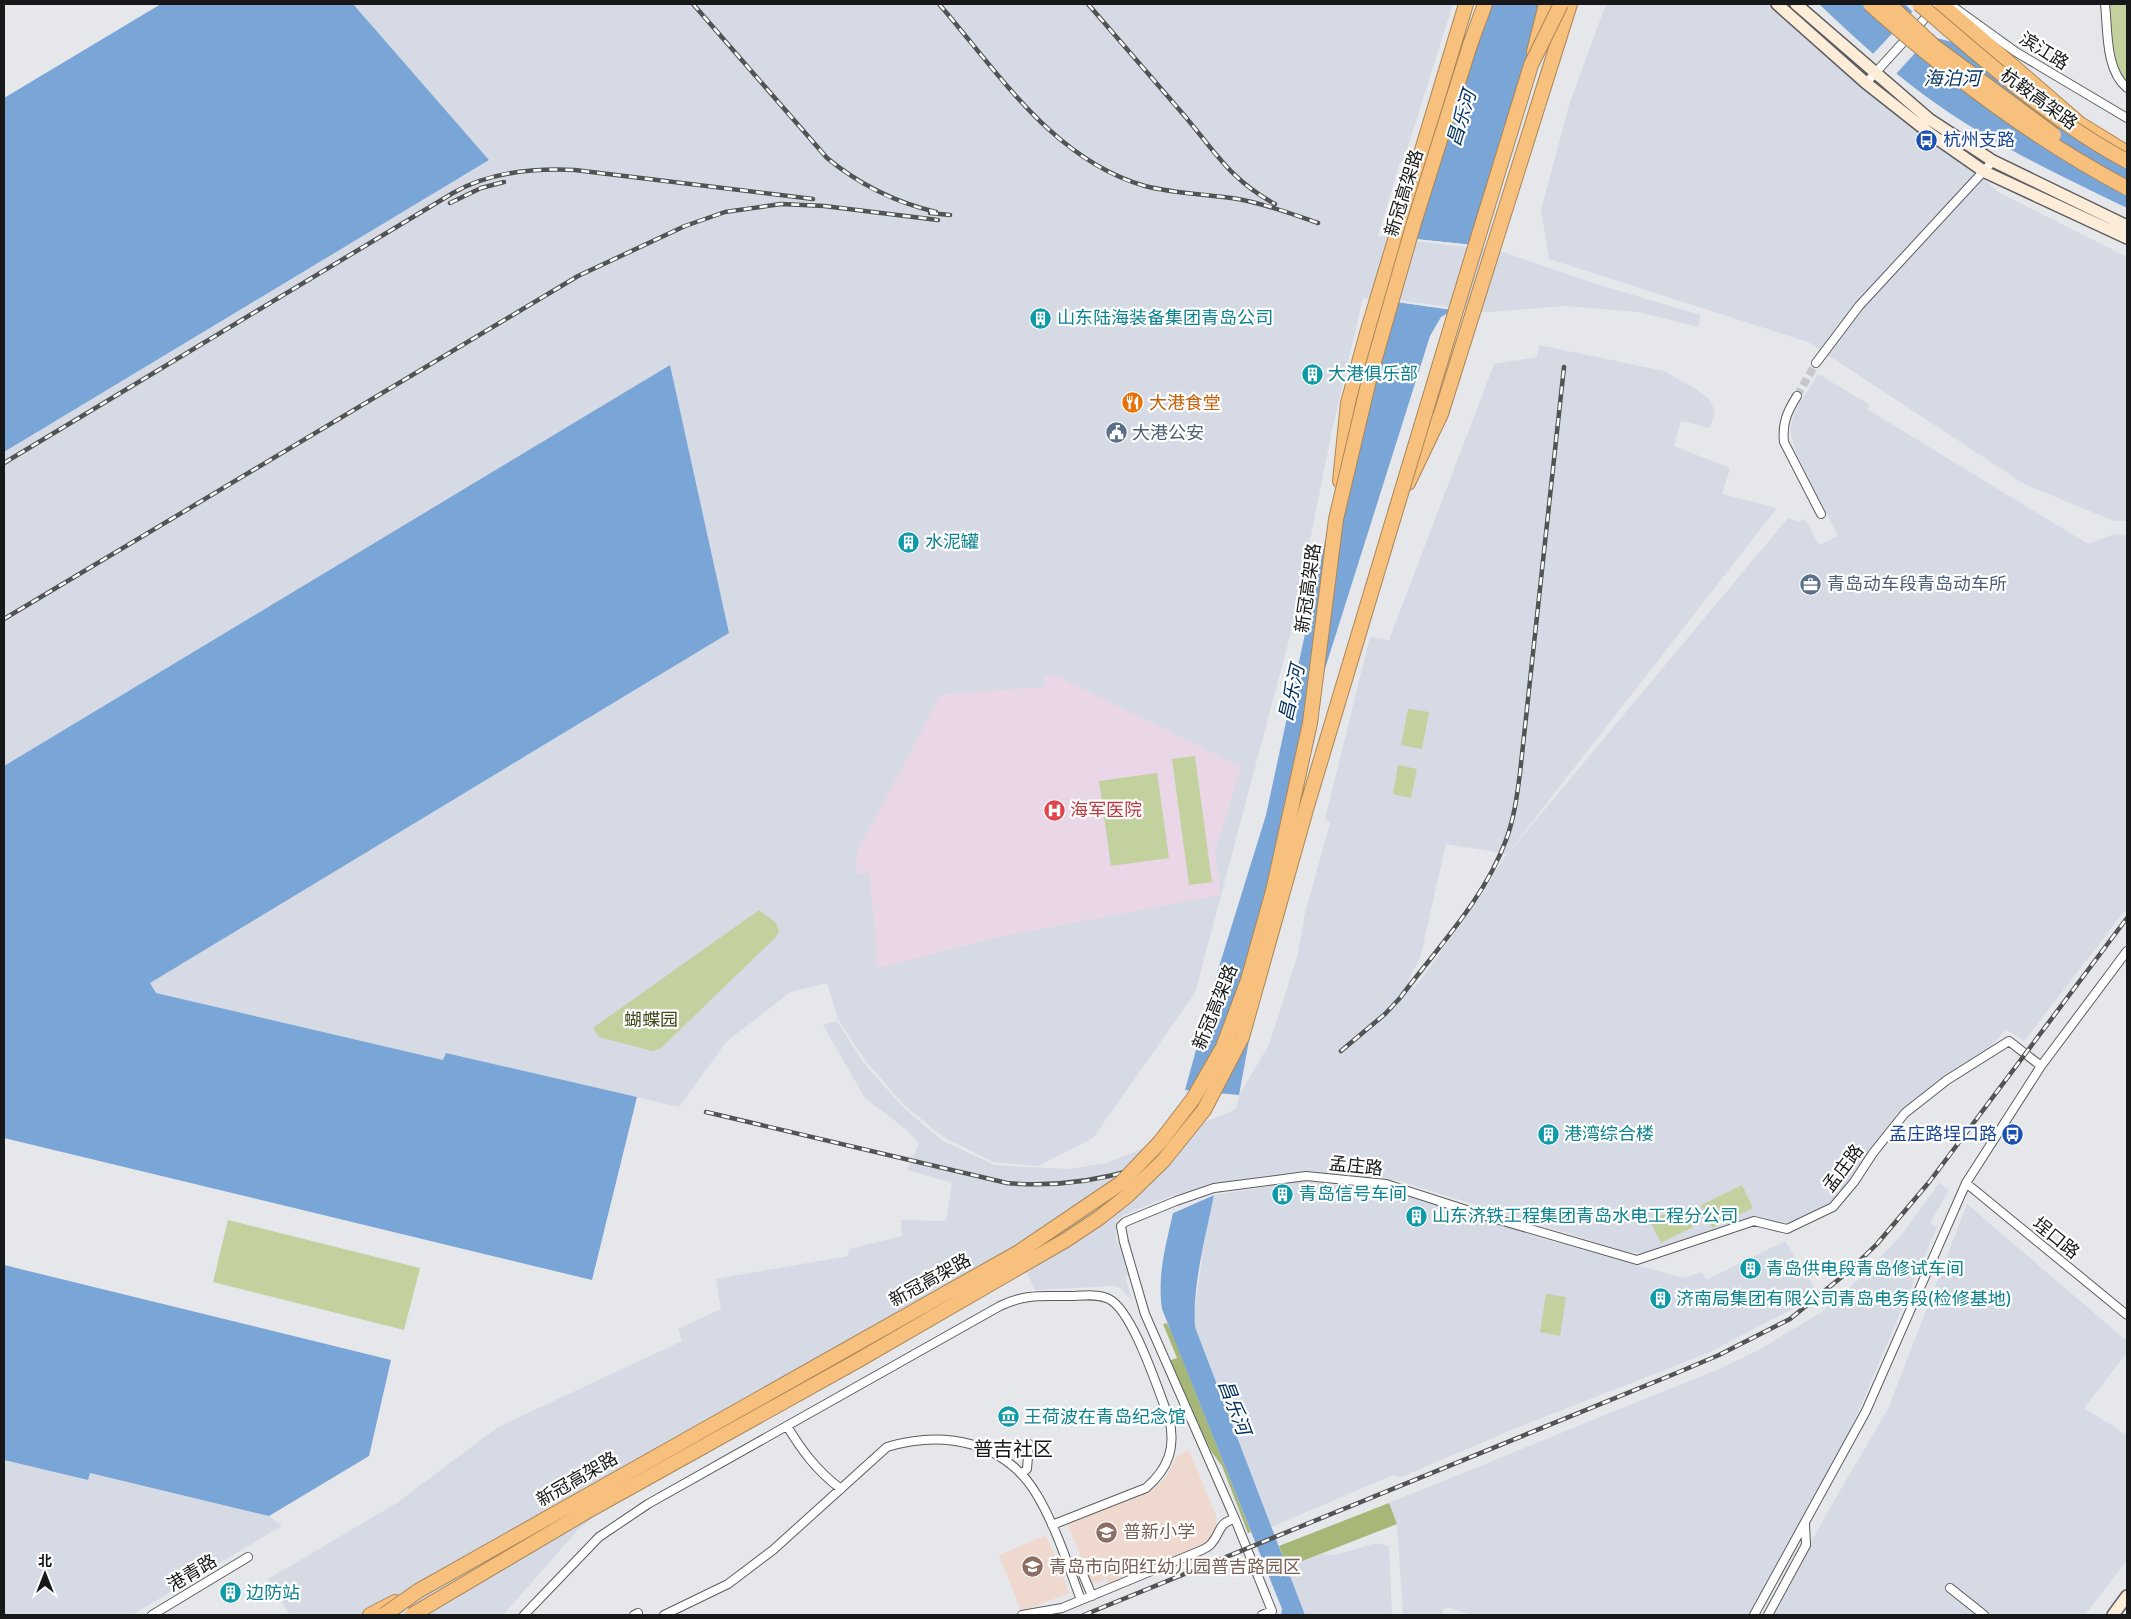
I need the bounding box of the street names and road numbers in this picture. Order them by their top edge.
street label: 滨江路 [2015,27,2073,75]
street label: 杭鞍高架路 [1996,64,2082,134]
street label: 新冠高架路 [1380,147,1428,239]
street label: 新冠高架路 [1291,542,1325,634]
street label: 新冠高架路 [1188,961,1242,1053]
street label: 孟庄路 [1818,1140,1868,1196]
street label: 孟庄路 [1328,1152,1384,1180]
street label: 埕口路 [2028,1212,2084,1264]
street label: 新冠高架路 [885,1249,975,1311]
street label: 新冠高架路 [533,1447,621,1511]
street label: 港青路 [163,1550,221,1596]

